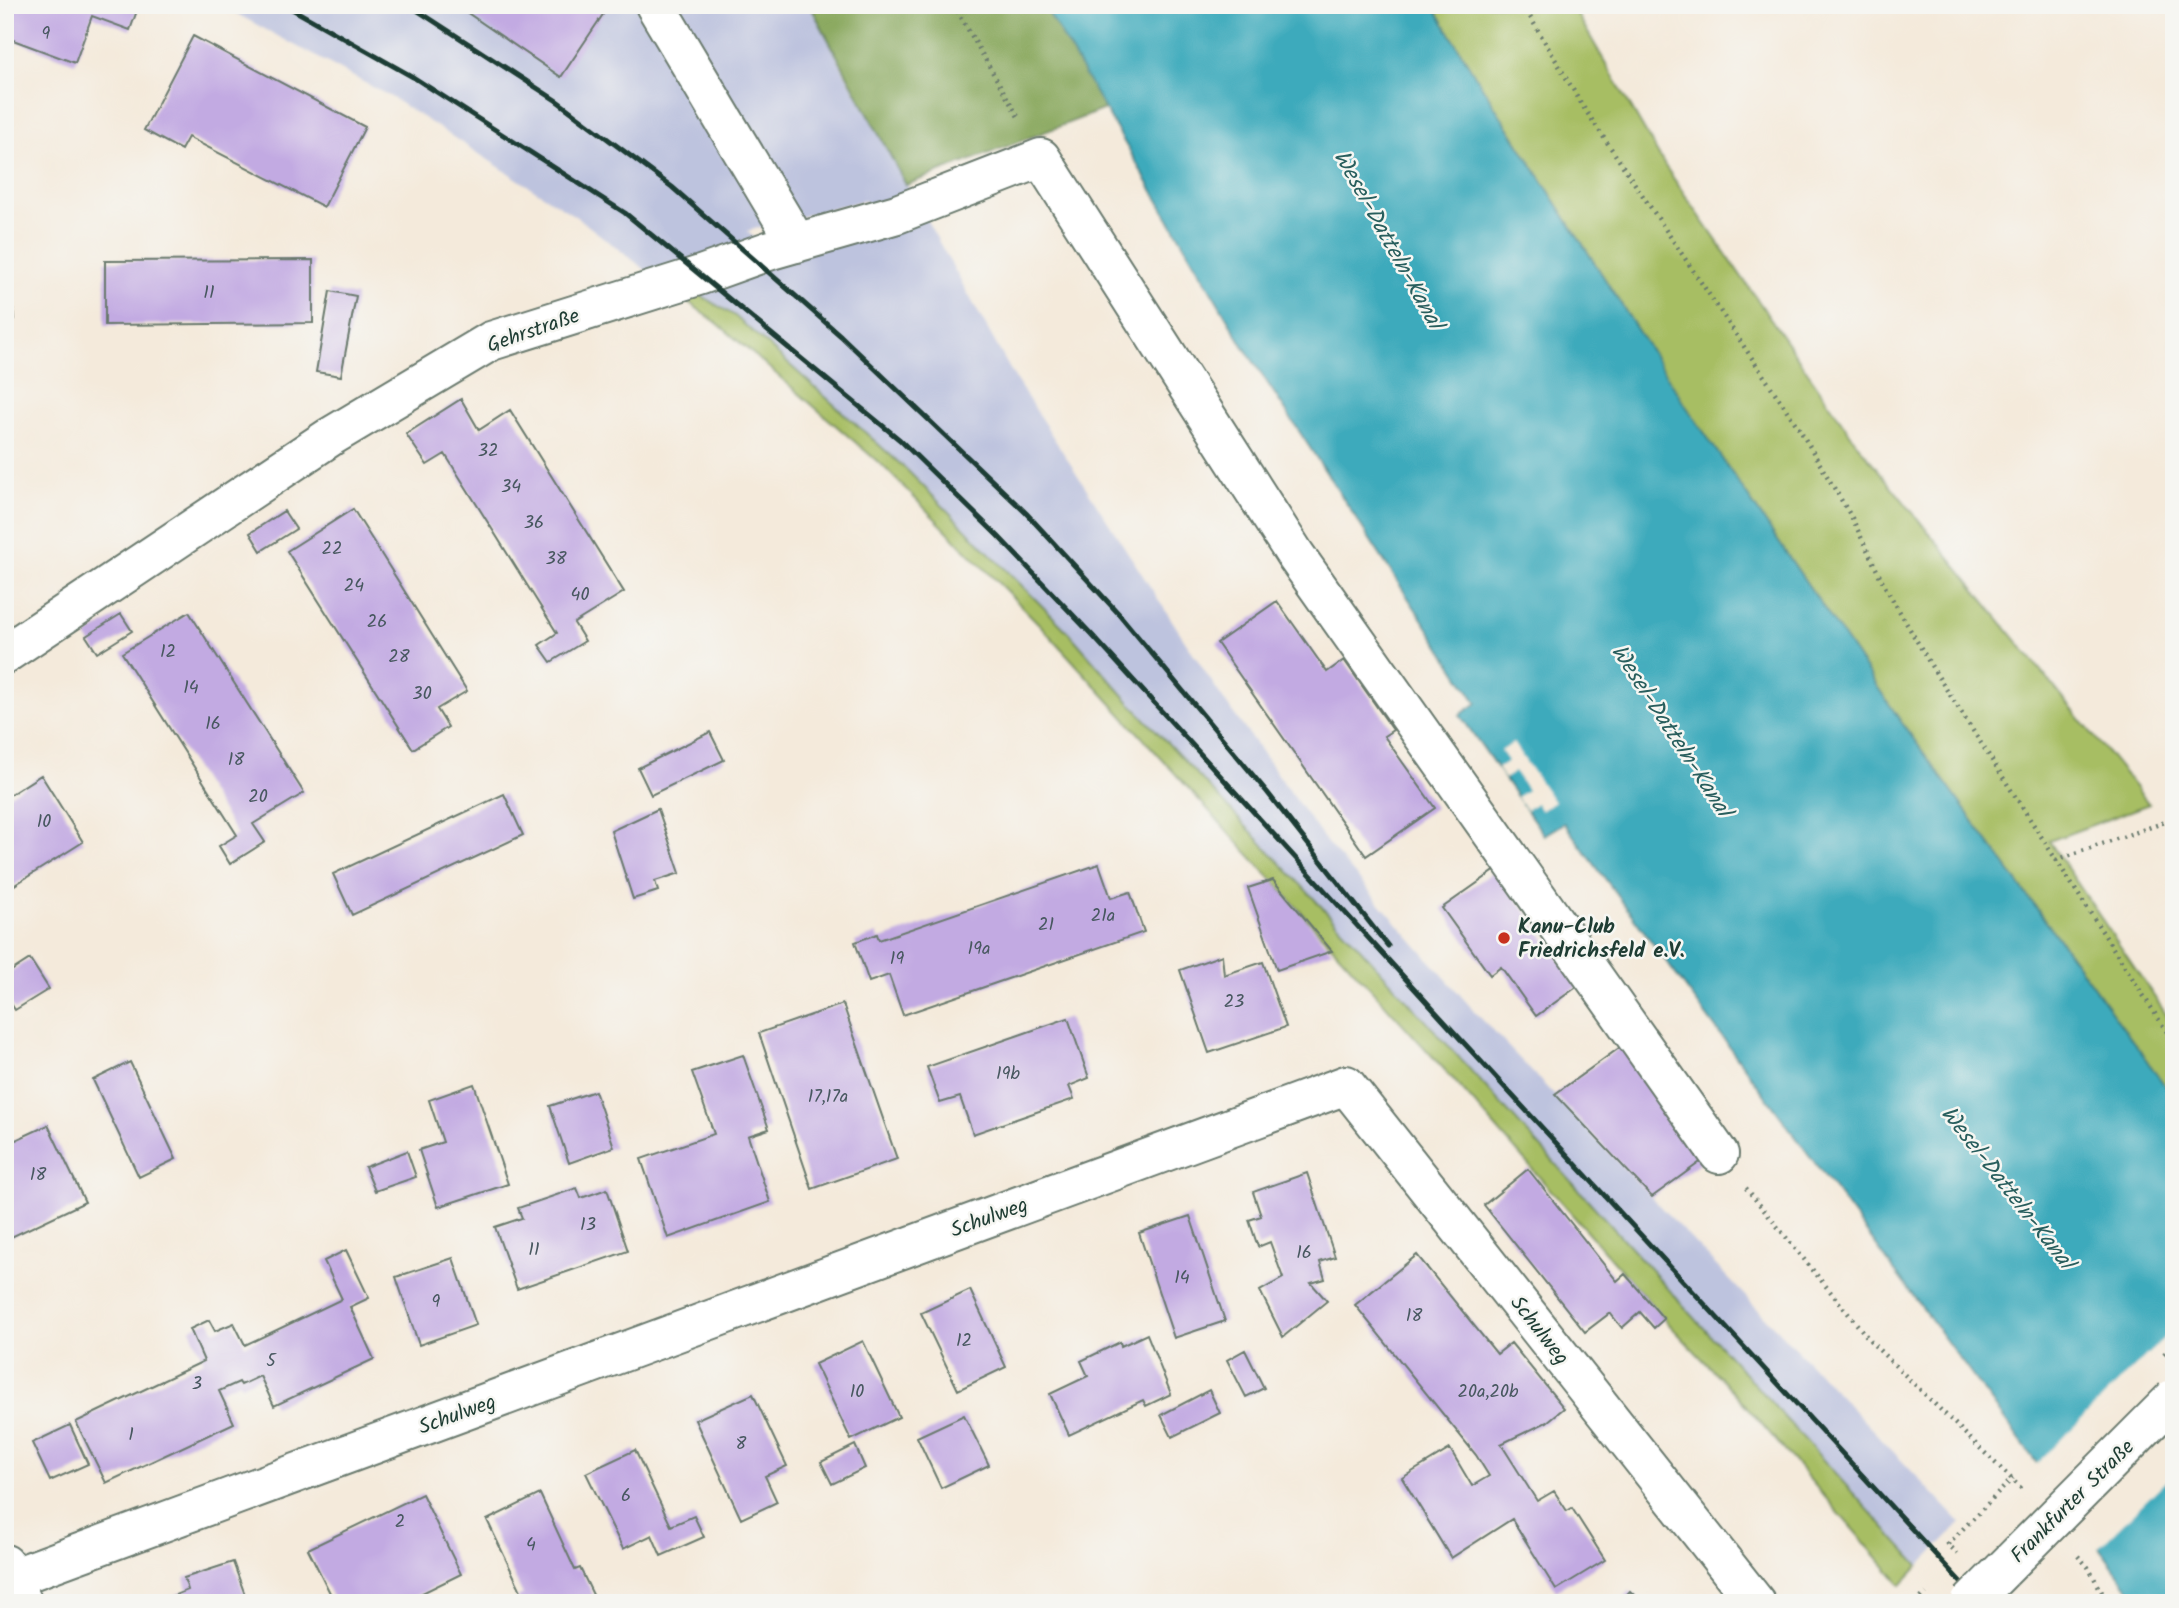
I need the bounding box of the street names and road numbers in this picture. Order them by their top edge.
street label: Gehrstraße [483,300,585,363]
street label: Schulweg [946,1189,1033,1248]
street label: Schulweg [1501,1289,1577,1373]
street label: Schulweg [414,1386,501,1445]
street label: Frankfurter Straße [2003,1432,2143,1572]

